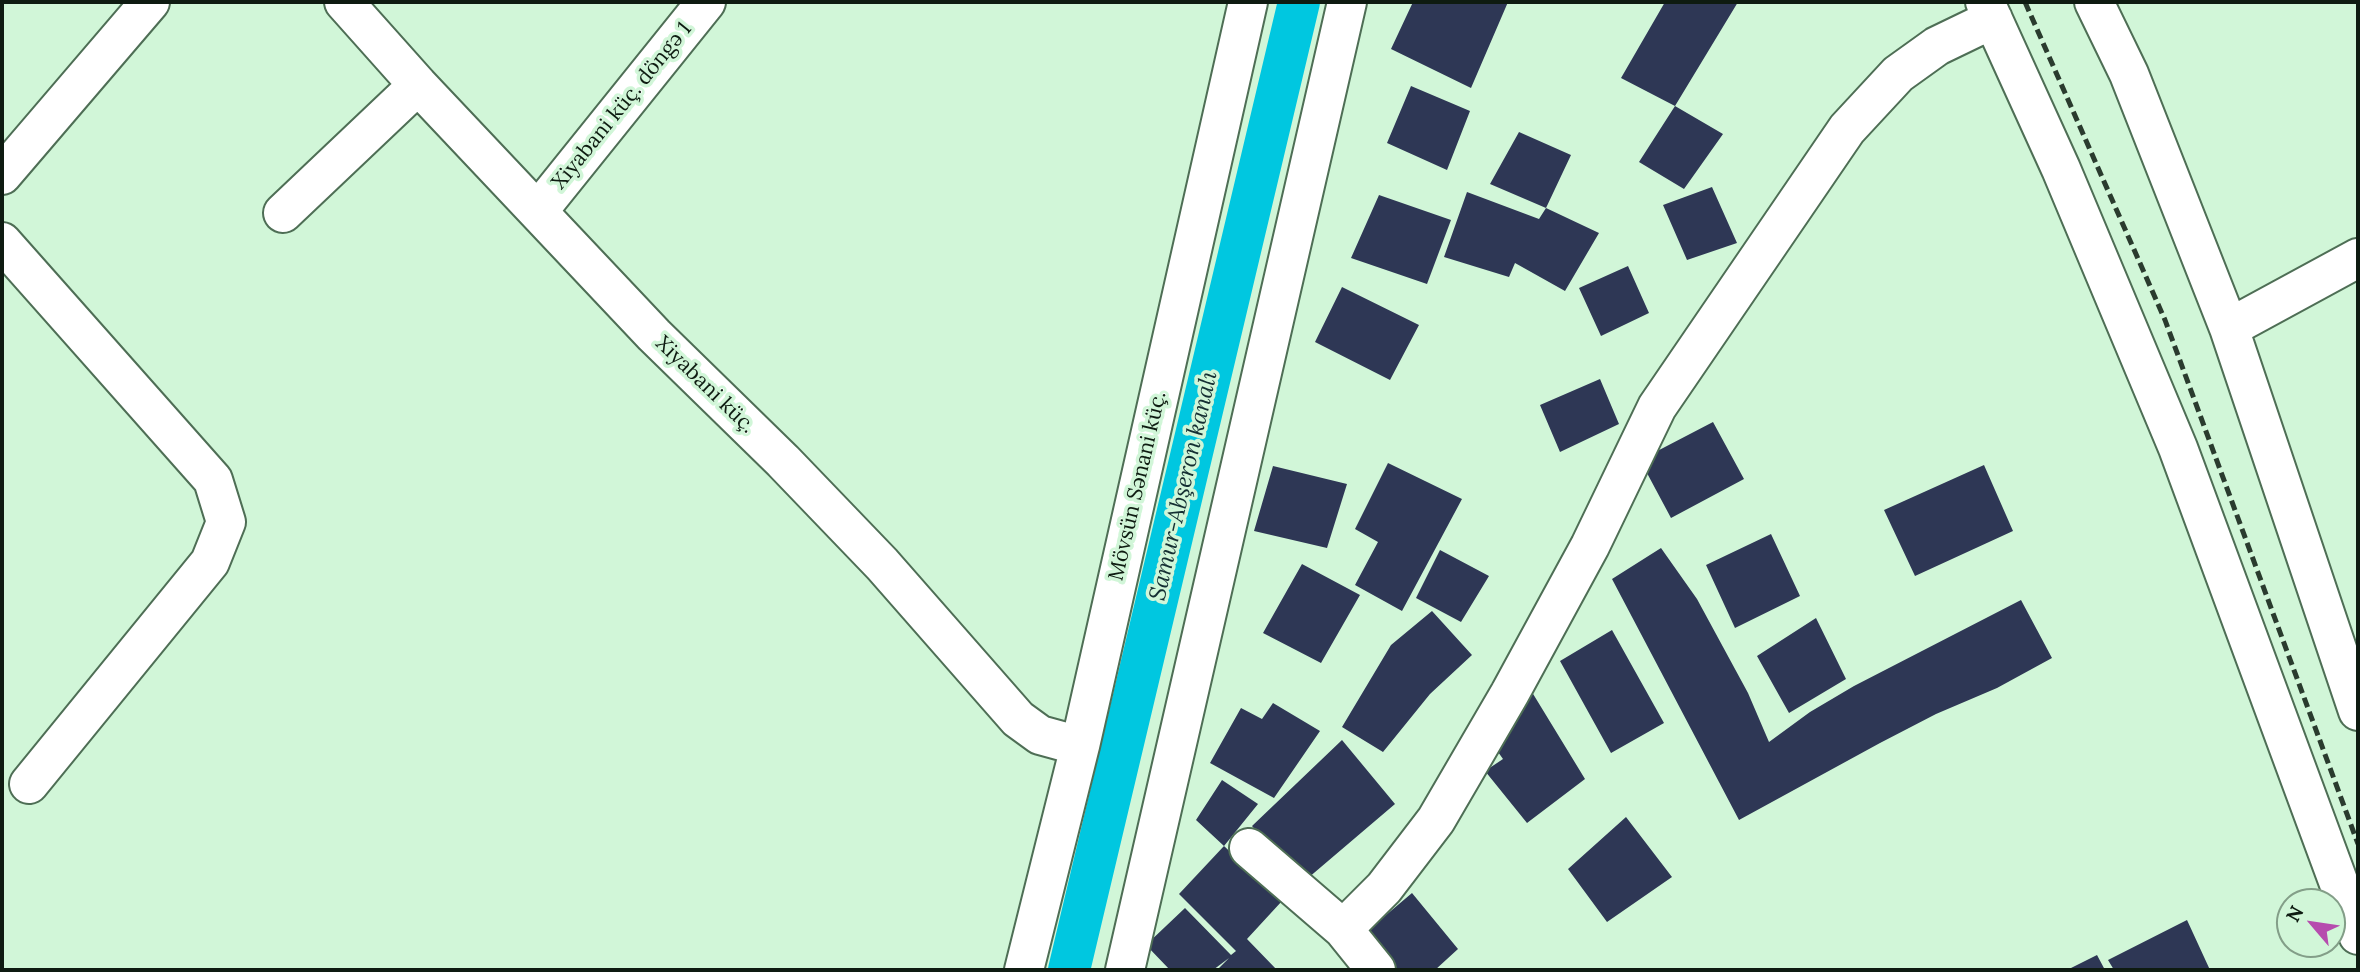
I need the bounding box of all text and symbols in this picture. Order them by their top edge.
street label: Xiyabani küç. döngə 1 [547,17,697,195]
street label: Xiyabani küç. [650,331,760,439]
water label: Samur-Abşeron kanalı [1144,369,1224,603]
street label: Mövsün Sənani küç. [1104,389,1172,583]
north arrow [2276,888,2346,958]
text: N [2280,902,2308,926]

